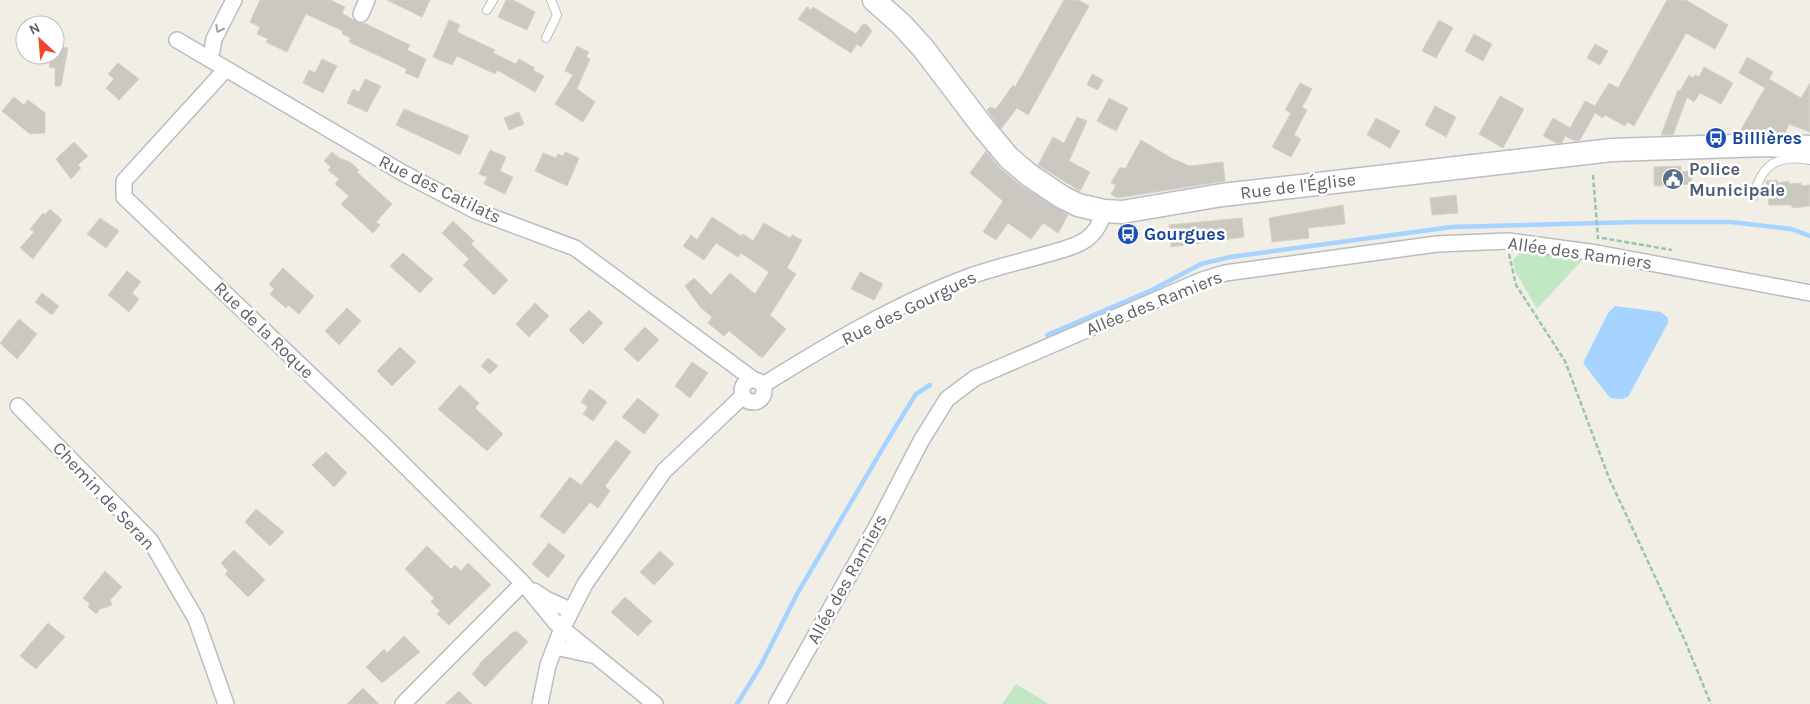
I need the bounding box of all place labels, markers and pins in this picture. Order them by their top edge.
bus stop icon: Billières [1704,126,1728,150]
place label: Billières [1732,127,1802,149]
place label: Police Municipale [1689,158,1785,201]
public building icon: Police Municipale [1661,167,1685,191]
bus stop icon: Gourgues [1116,222,1140,246]
place label: Gourgues [1144,223,1225,245]

